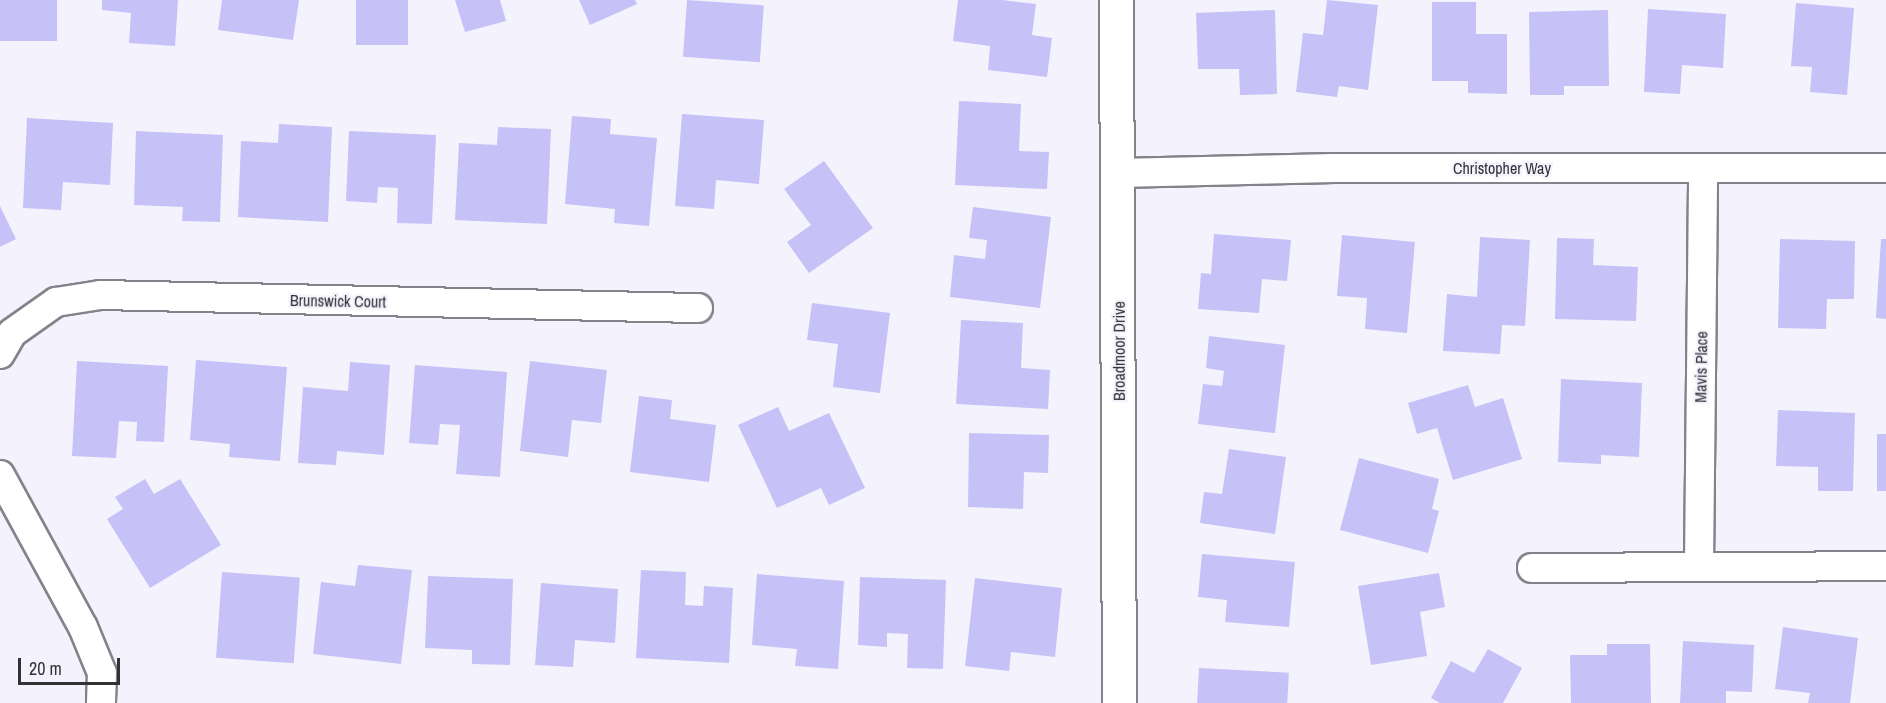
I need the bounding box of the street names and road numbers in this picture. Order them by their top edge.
street label: Christopher Way [1453,158,1551,178]
street label: Brunswick Court [290,291,386,311]
street label: Broadmoor Drive [1109,301,1129,401]
street label: Mavis Place [1691,331,1711,403]

